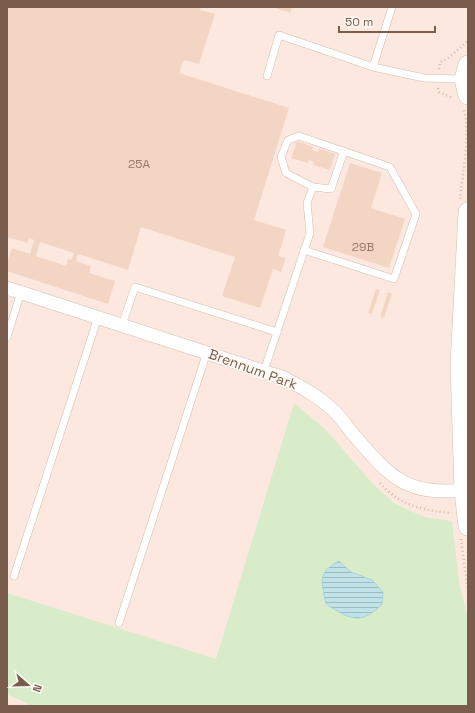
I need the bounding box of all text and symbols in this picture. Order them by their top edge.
scale bar [339,8,435,34]
text: 50 m [345,14,373,30]
house number: 25A [128,156,150,172]
house number: 29B [352,239,374,255]
street label: Brennum Park [206,345,300,394]
north arrow [8,665,48,705]
text: N [30,683,45,694]

